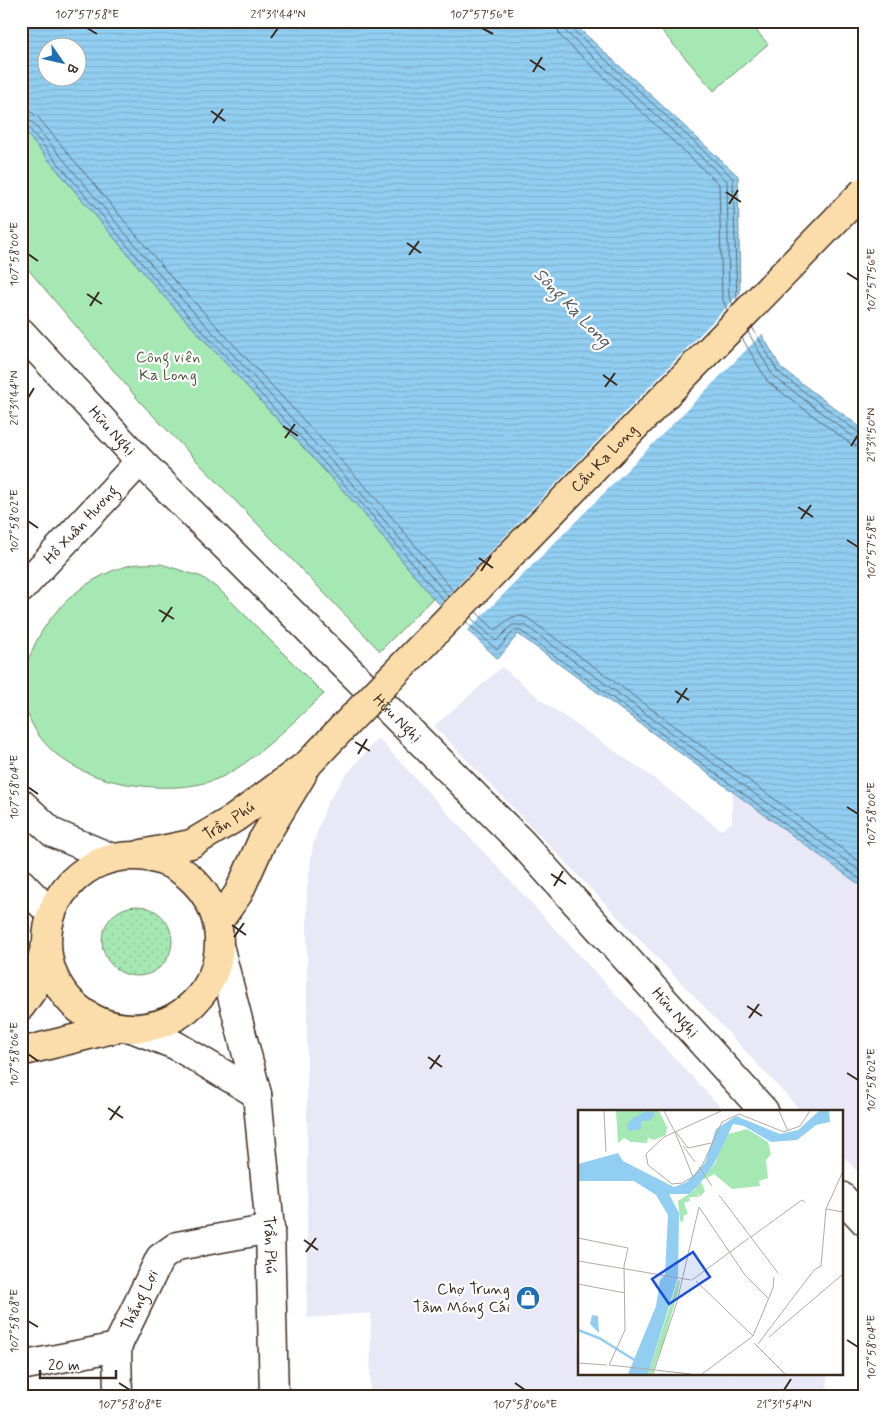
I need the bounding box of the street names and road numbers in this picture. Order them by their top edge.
street label: Hữu Nghị [84,401,140,460]
street label: Cầu Ka Long [566,419,642,497]
street label: Hồ Xuân Hương [39,480,124,569]
street label: Hữu Nghị [368,689,426,747]
street label: Trần Phú [199,797,259,845]
street label: Hữu Nghị [647,983,703,1042]
street label: Trần Phú [258,1215,282,1274]
street label: Thắng Lợi [116,1266,164,1334]

